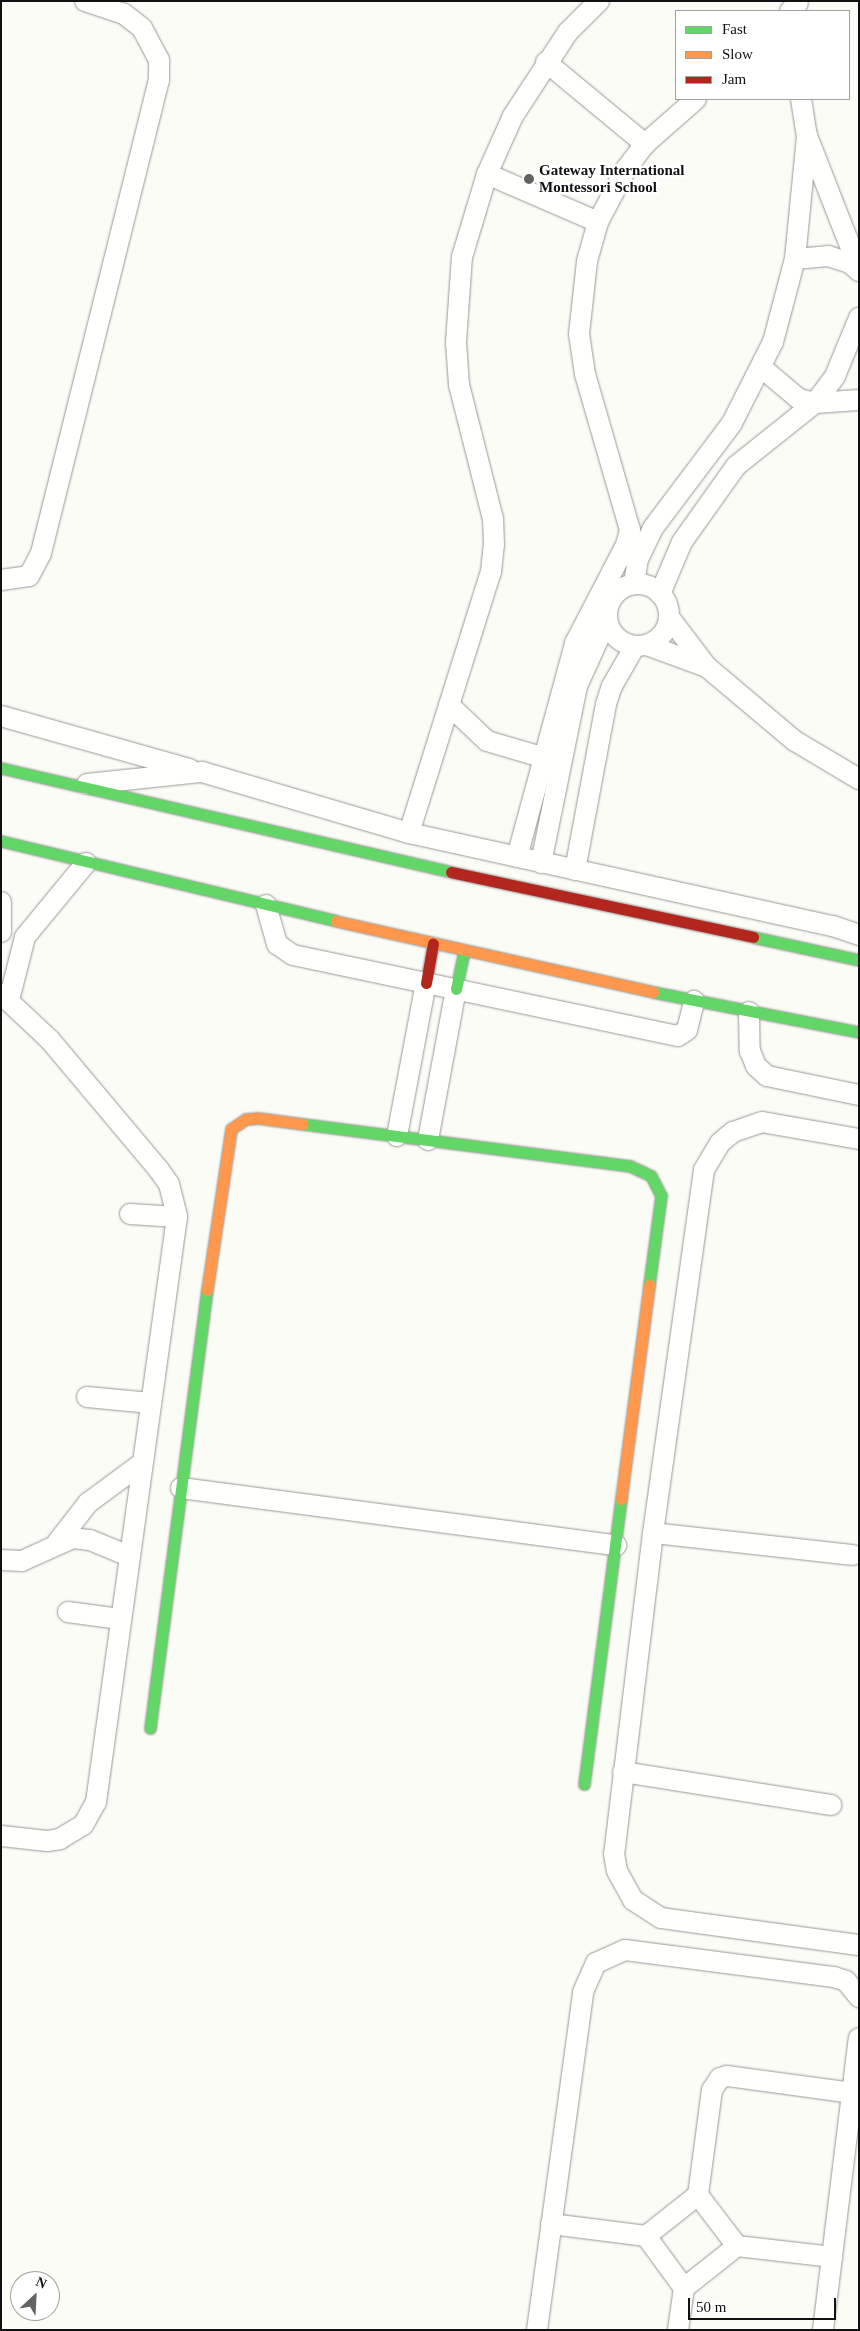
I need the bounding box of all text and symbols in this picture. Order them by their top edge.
legend [675,10,850,100]
text: Fast [722,21,747,37]
text: Slow [722,46,753,62]
text: Jam [722,71,746,87]
place label: Gateway International Montessori School [539,161,684,196]
marker: Gateway International Montessori School [523,173,535,185]
north arrow [10,2271,60,2321]
text: N [33,2274,49,2292]
scale bar [690,2288,838,2320]
text: 50 m [696,2299,726,2315]

